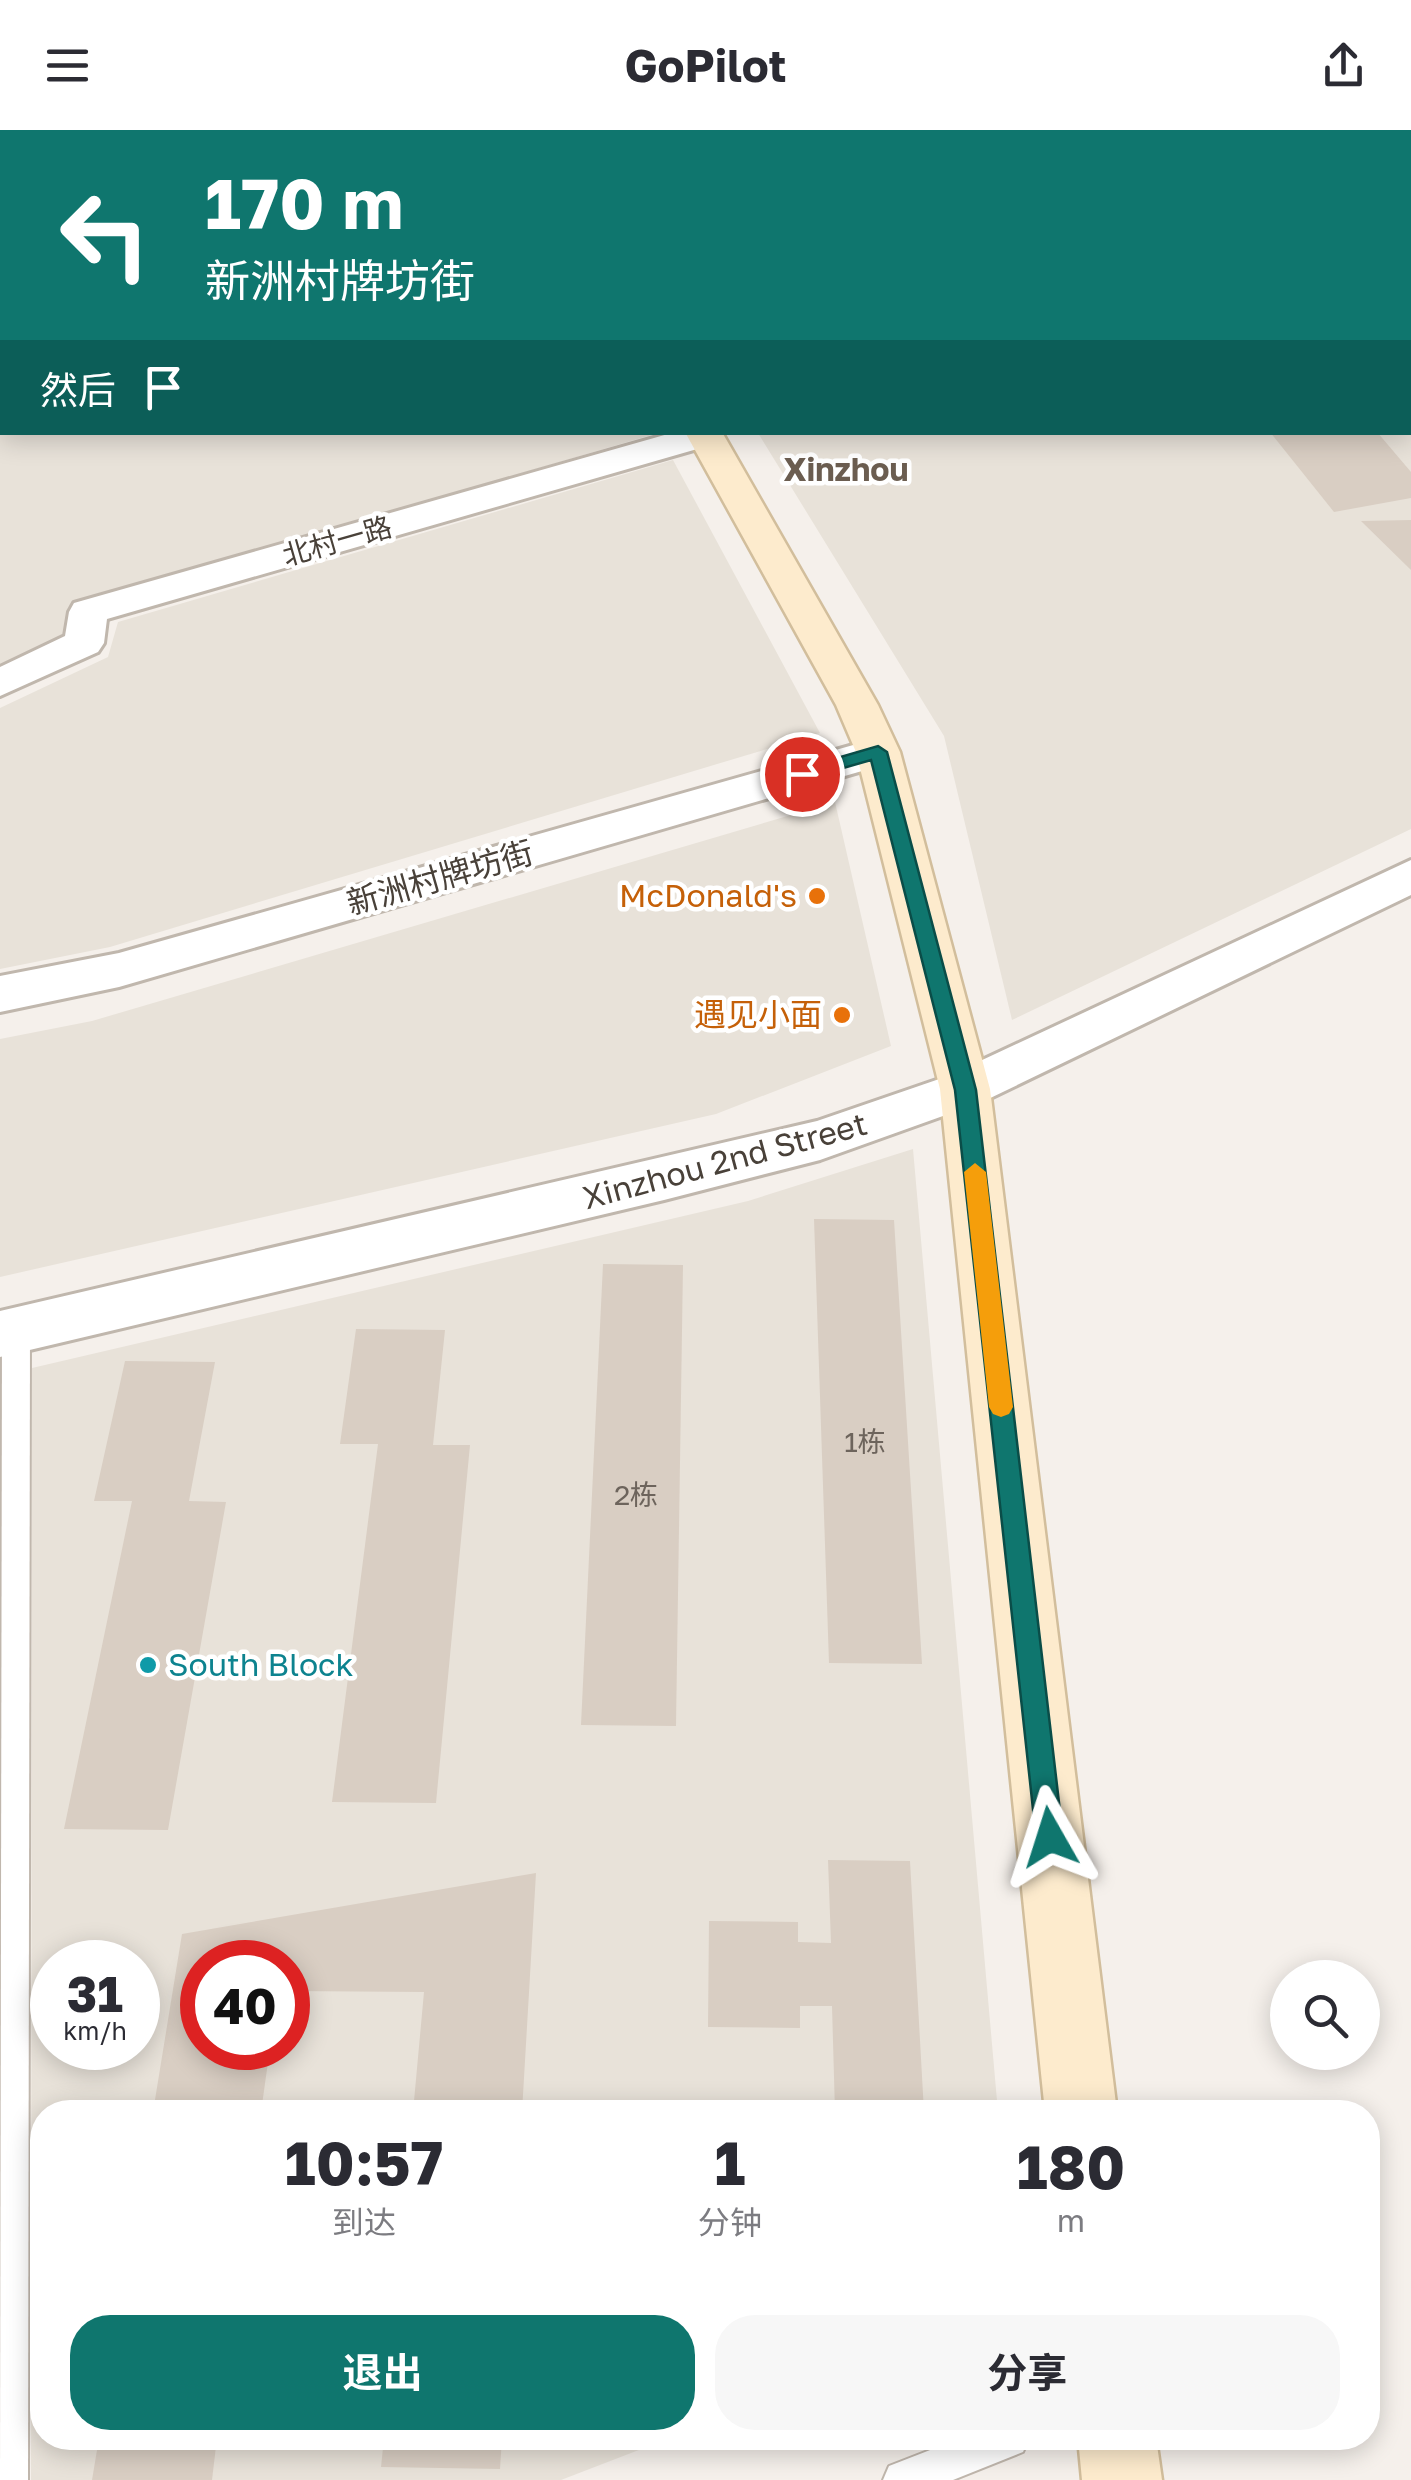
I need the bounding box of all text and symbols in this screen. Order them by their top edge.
icon: menu [40,38,95,93]
text: GoPilot [624,38,787,92]
icon: share [1316,38,1371,93]
text: 170 m [205,160,403,244]
icon: left [40,170,170,300]
text: 新洲村牌坊街 [205,253,475,307]
icon: arrive [136,360,191,415]
text: 然后 [40,367,116,412]
district label: Xinzhou [783,450,909,488]
street label: 北村一路 [278,509,395,572]
pin [760,732,845,817]
icon: arrive [775,747,830,802]
street label: 新洲村牌坊街 [342,832,537,922]
place label: McDonald's [619,876,797,914]
marker: McDonald's [806,885,828,907]
place label: 遇见小面 [694,995,822,1033]
marker: 遇见小面 [831,1004,853,1026]
street label: Xinzhou 2nd Street [579,1104,871,1216]
house number: 1栋 [844,1425,886,1458]
house number: 2栋 [614,1478,658,1511]
place label: South Block [168,1645,354,1683]
marker: South Block [137,1654,159,1676]
position arrow [998,1785,1102,1889]
speed limit sign: 40 [180,1940,310,2070]
map controls [1270,1960,1380,2070]
button: search [1270,1960,1380,2070]
text: 31 [67,1963,123,2023]
text: km/h [63,2015,127,2046]
text: 10:57 [285,2126,443,2198]
text: 1 [715,2126,745,2198]
text: 180 [1017,2130,1125,2202]
text: m [1057,2201,1085,2239]
text: 到达 [332,2203,396,2241]
text: 分钟 [698,2203,762,2241]
button: 退出 [70,2315,695,2430]
button: 分享 [715,2315,1340,2430]

